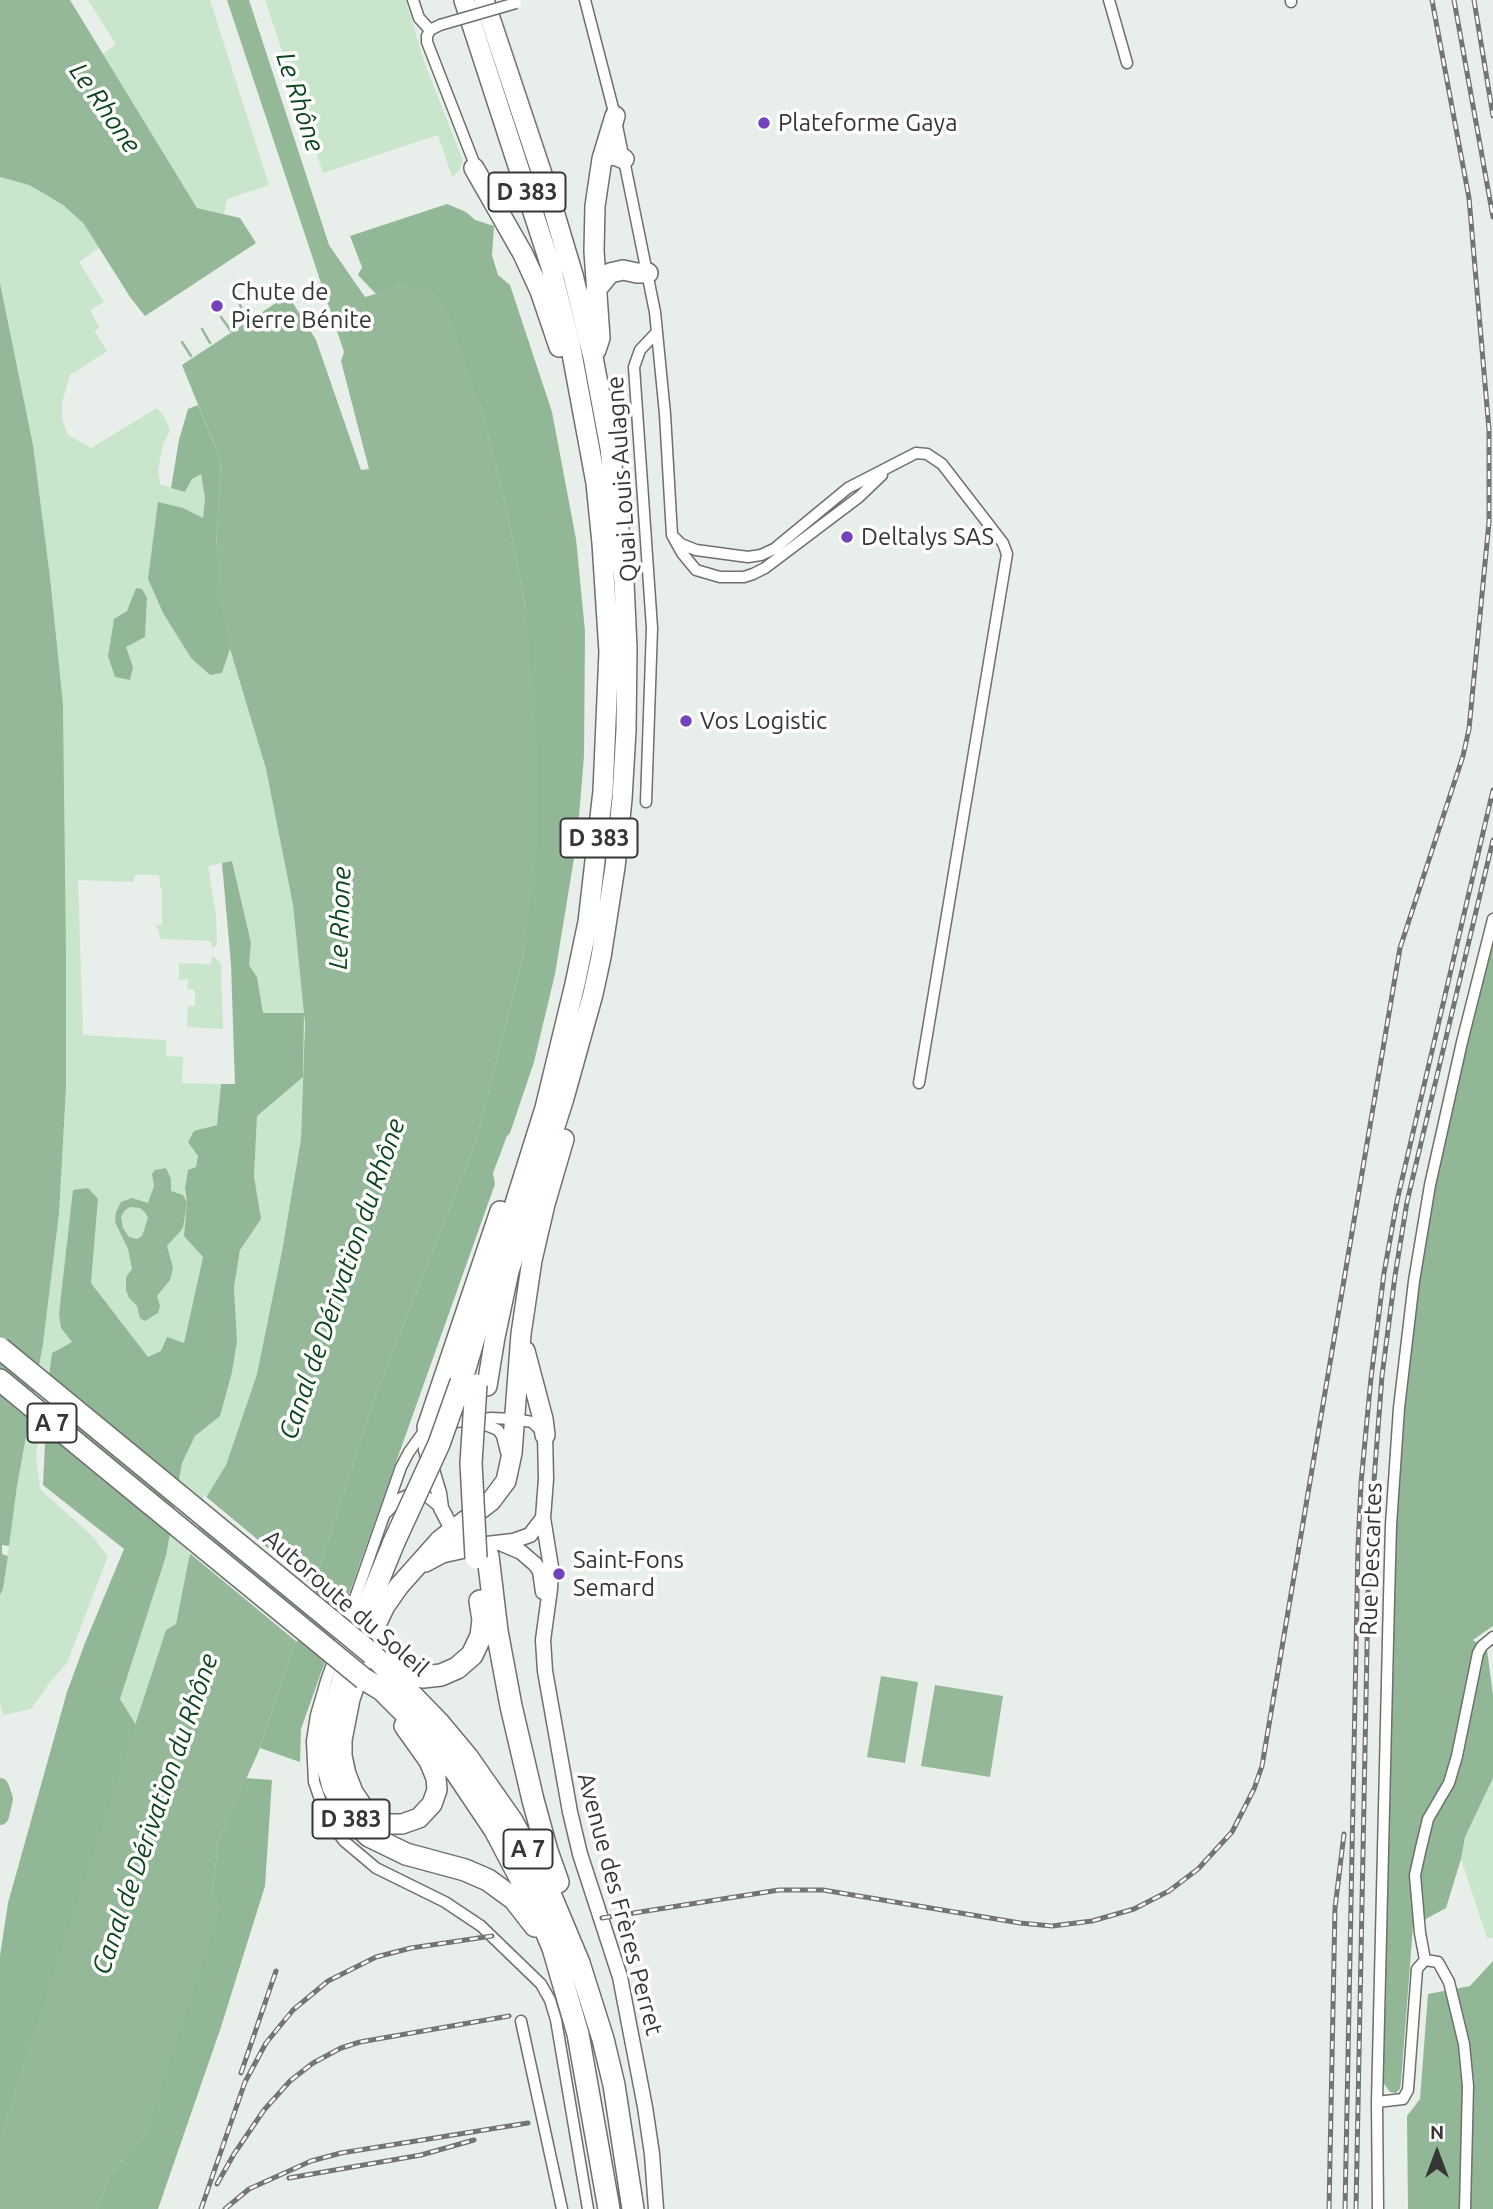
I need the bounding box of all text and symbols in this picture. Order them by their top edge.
water label: Le Rhône [269,48,331,156]
water label: Le Rhone [63,57,147,159]
place label: Plateforme Gaya [778,109,957,137]
marker: Plateforme Gaya [756,115,772,131]
road number: D 383 [489,172,566,211]
place label: Chute de Pierre Bénite [231,278,372,334]
marker: Chute de Pierre Bénite [209,298,225,314]
street label: Quai Louis Aulagne [600,375,644,583]
place label: Deltalys SAS [861,523,994,551]
marker: Deltalys SAS [839,529,855,545]
place label: Vos Logistic [700,707,827,735]
marker: Vos Logistic [678,713,694,729]
road number: D 383 [560,818,638,858]
water label: Le Rhone [323,866,357,970]
water label: Canal de Dérivation du Rhône [272,1115,412,1443]
road number: A 7 [28,1404,76,1442]
street label: Rue Descartes [1354,1482,1388,1636]
street label: Autoroute du Soleil [258,1524,434,1682]
place label: Saint-Fons Semard [573,1546,684,1602]
marker: Saint-Fons Semard [551,1566,567,1582]
water label: Canal de Dérivation du Rhône [85,1650,225,1978]
street label: Avenue des Frères Perret [571,1770,669,2038]
road number: D 383 [312,1800,390,1838]
road number: A 7 [504,1830,552,1868]
north arrow [1402,2118,1472,2188]
text: N [1430,2121,1444,2143]

